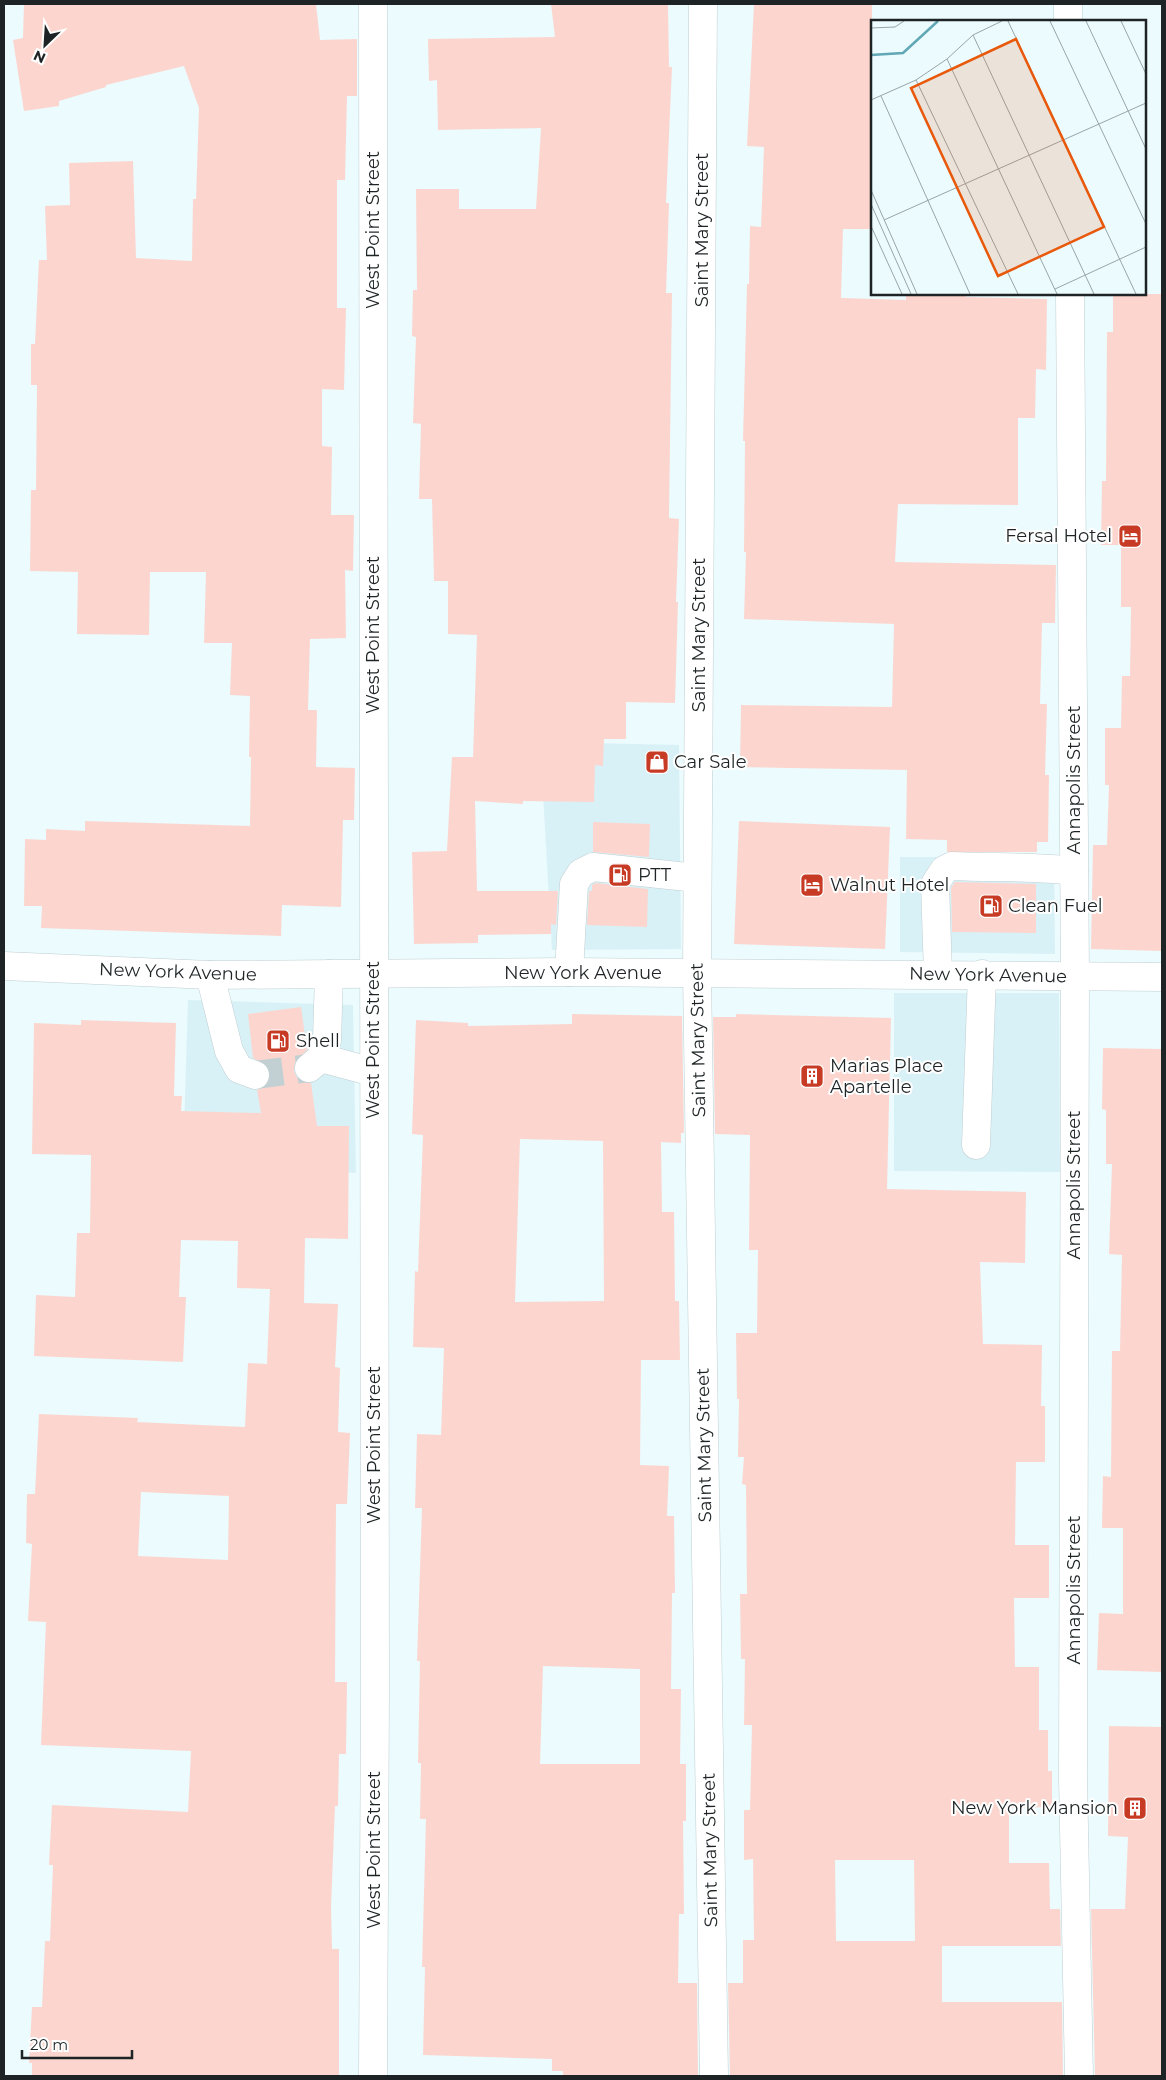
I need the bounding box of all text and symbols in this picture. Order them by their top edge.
north arrow [20,20,70,70]
inset map [871,20,1146,295]
text: N [31,46,48,67]
street label: West Point Street [362,151,384,309]
street label: Saint Mary Street [691,153,713,307]
hotel icon: Fersal Hotel [1117,523,1143,549]
place label: Fersal Hotel [1005,525,1112,547]
street label: West Point Street [362,556,384,714]
street label: Saint Mary Street [688,558,710,712]
street label: Annapolis Street [1063,706,1085,854]
shop icon: Car Sale [644,749,670,775]
place label: Car Sale [674,751,747,773]
fuel station icon: PTT [607,862,633,888]
place label: PTT [638,864,672,886]
hotel icon: Walnut Hotel [799,872,825,898]
place label: Walnut Hotel [830,874,949,896]
fuel station icon: Clean Fuel [978,893,1004,919]
place label: Clean Fuel [1008,895,1103,917]
street label: New York Avenue [99,958,257,986]
street label: West Point Street [362,961,384,1119]
street label: New York Avenue [504,962,662,984]
street label: Saint Mary Street [686,963,710,1117]
street label: New York Avenue [909,963,1067,987]
fuel station icon: Shell [265,1028,291,1054]
place label: Shell [296,1030,340,1052]
place label: Marias Place Apartelle [830,1055,943,1098]
building icon: Marias Place Apartelle [799,1063,825,1089]
street label: Annapolis Street [1063,1111,1085,1259]
street label: West Point Street [363,1366,385,1524]
street label: Saint Mary Street [692,1368,716,1522]
street label: Annapolis Street [1063,1516,1085,1664]
street label: West Point Street [363,1771,385,1929]
street label: Saint Mary Street [698,1773,722,1927]
building icon: New York Mansion [1122,1795,1148,1821]
place label: New York Mansion [951,1797,1118,1819]
scale bar [22,2028,132,2060]
text: 20 m [30,2035,68,2054]

